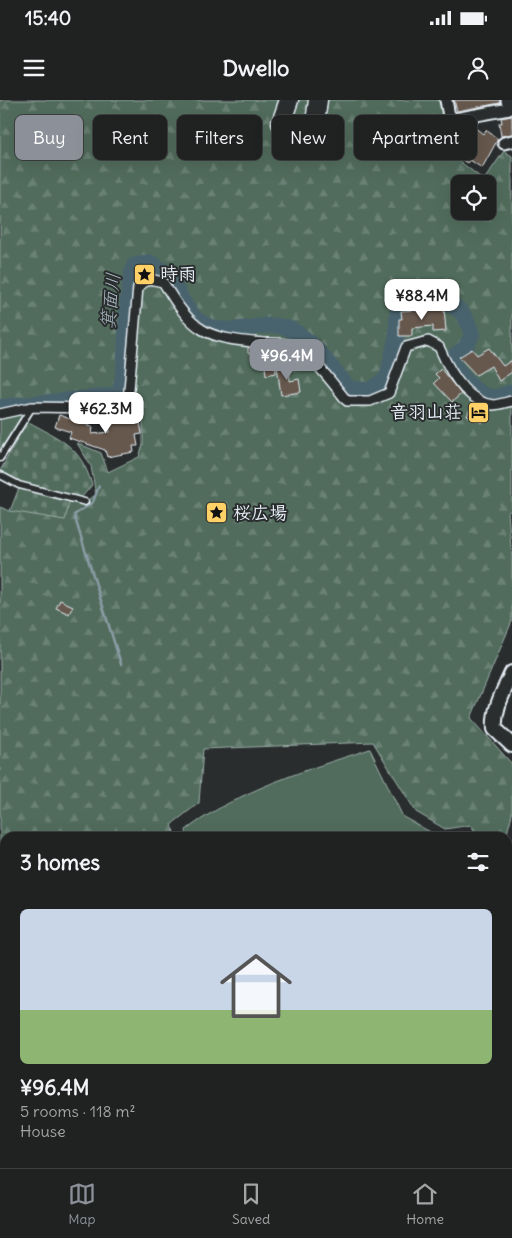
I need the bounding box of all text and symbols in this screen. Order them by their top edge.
text: 15:40 [25,6,71,30]
icon: menu [20,54,48,82]
text: Dwello [223,54,289,82]
icon: person [464,54,492,82]
chip: Buy [15,115,83,160]
chip: Rent [93,115,167,160]
chip: Filters [177,115,262,160]
chip: New [272,115,344,160]
chip: Apartment [354,115,477,160]
map controls [451,175,496,220]
button: locate [451,175,496,220]
place icon: 時雨 [132,262,156,286]
place label: 時雨 [160,262,196,285]
water label: 箕面川 [95,271,125,331]
pin: ¥88.4M [381,278,463,321]
text: ¥88.4M [395,285,449,305]
pin: ¥96.4M [246,338,328,381]
text: ¥96.4M [260,345,314,365]
pin: ¥62.3M [65,392,147,434]
text: ¥62.3M [80,398,132,418]
place label: 音羽山荘 [390,400,462,423]
hotel icon: 音羽山荘 [466,400,490,424]
place icon: 桜広場 [205,501,229,525]
place label: 桜広場 [233,501,287,524]
icon: filters [464,848,492,876]
text: 3 homes [20,849,100,876]
icon: home [211,941,301,1031]
text: ¥96.4M [20,1074,90,1101]
text: 5 rooms · 118 m² [20,1101,136,1121]
text: House [20,1121,66,1141]
tab: Map [68,1180,96,1228]
tab: Saved [232,1180,270,1228]
tab: Home [406,1180,444,1228]

